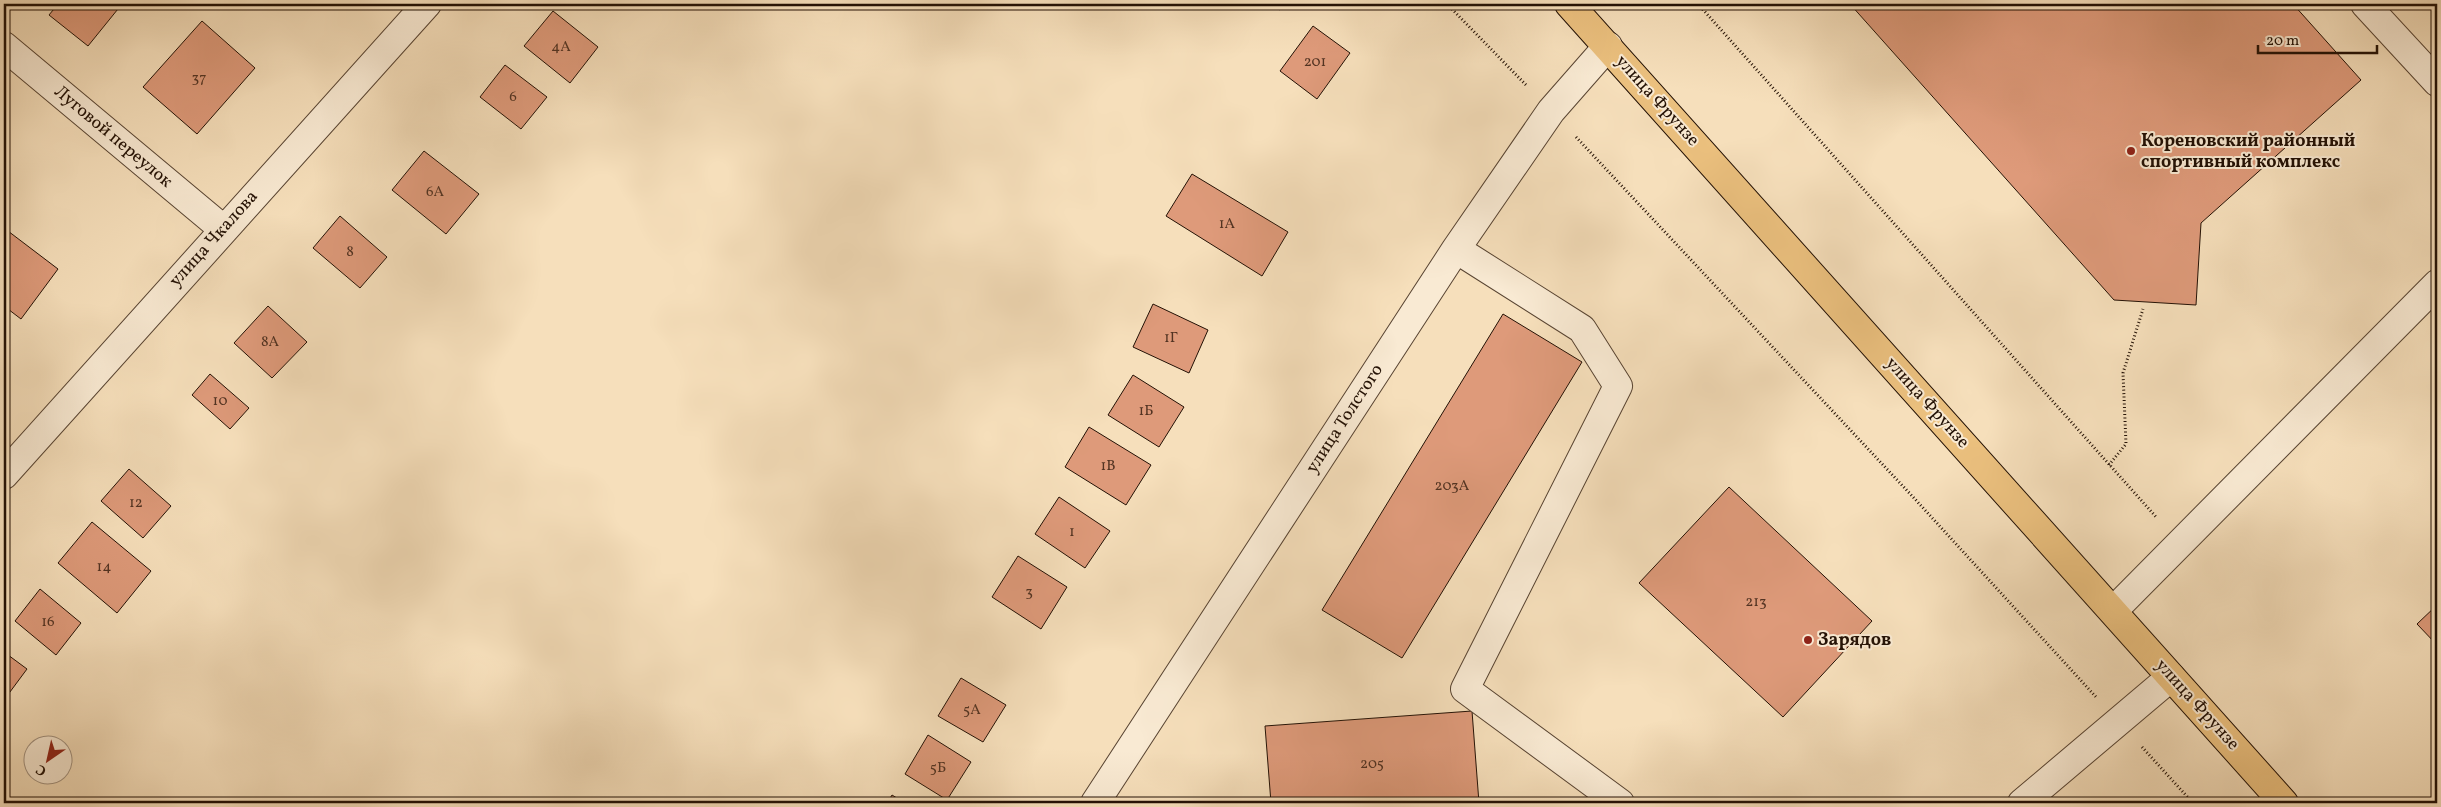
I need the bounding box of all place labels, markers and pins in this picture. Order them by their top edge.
place label: Кореновский районный спортивный комплекс [2141,129,2355,175]
marker: Кореновский районный спортивный комплекс [2125,145,2137,157]
place label: Зарядов [1818,628,1891,653]
marker: Зарядов [1802,634,1814,646]

